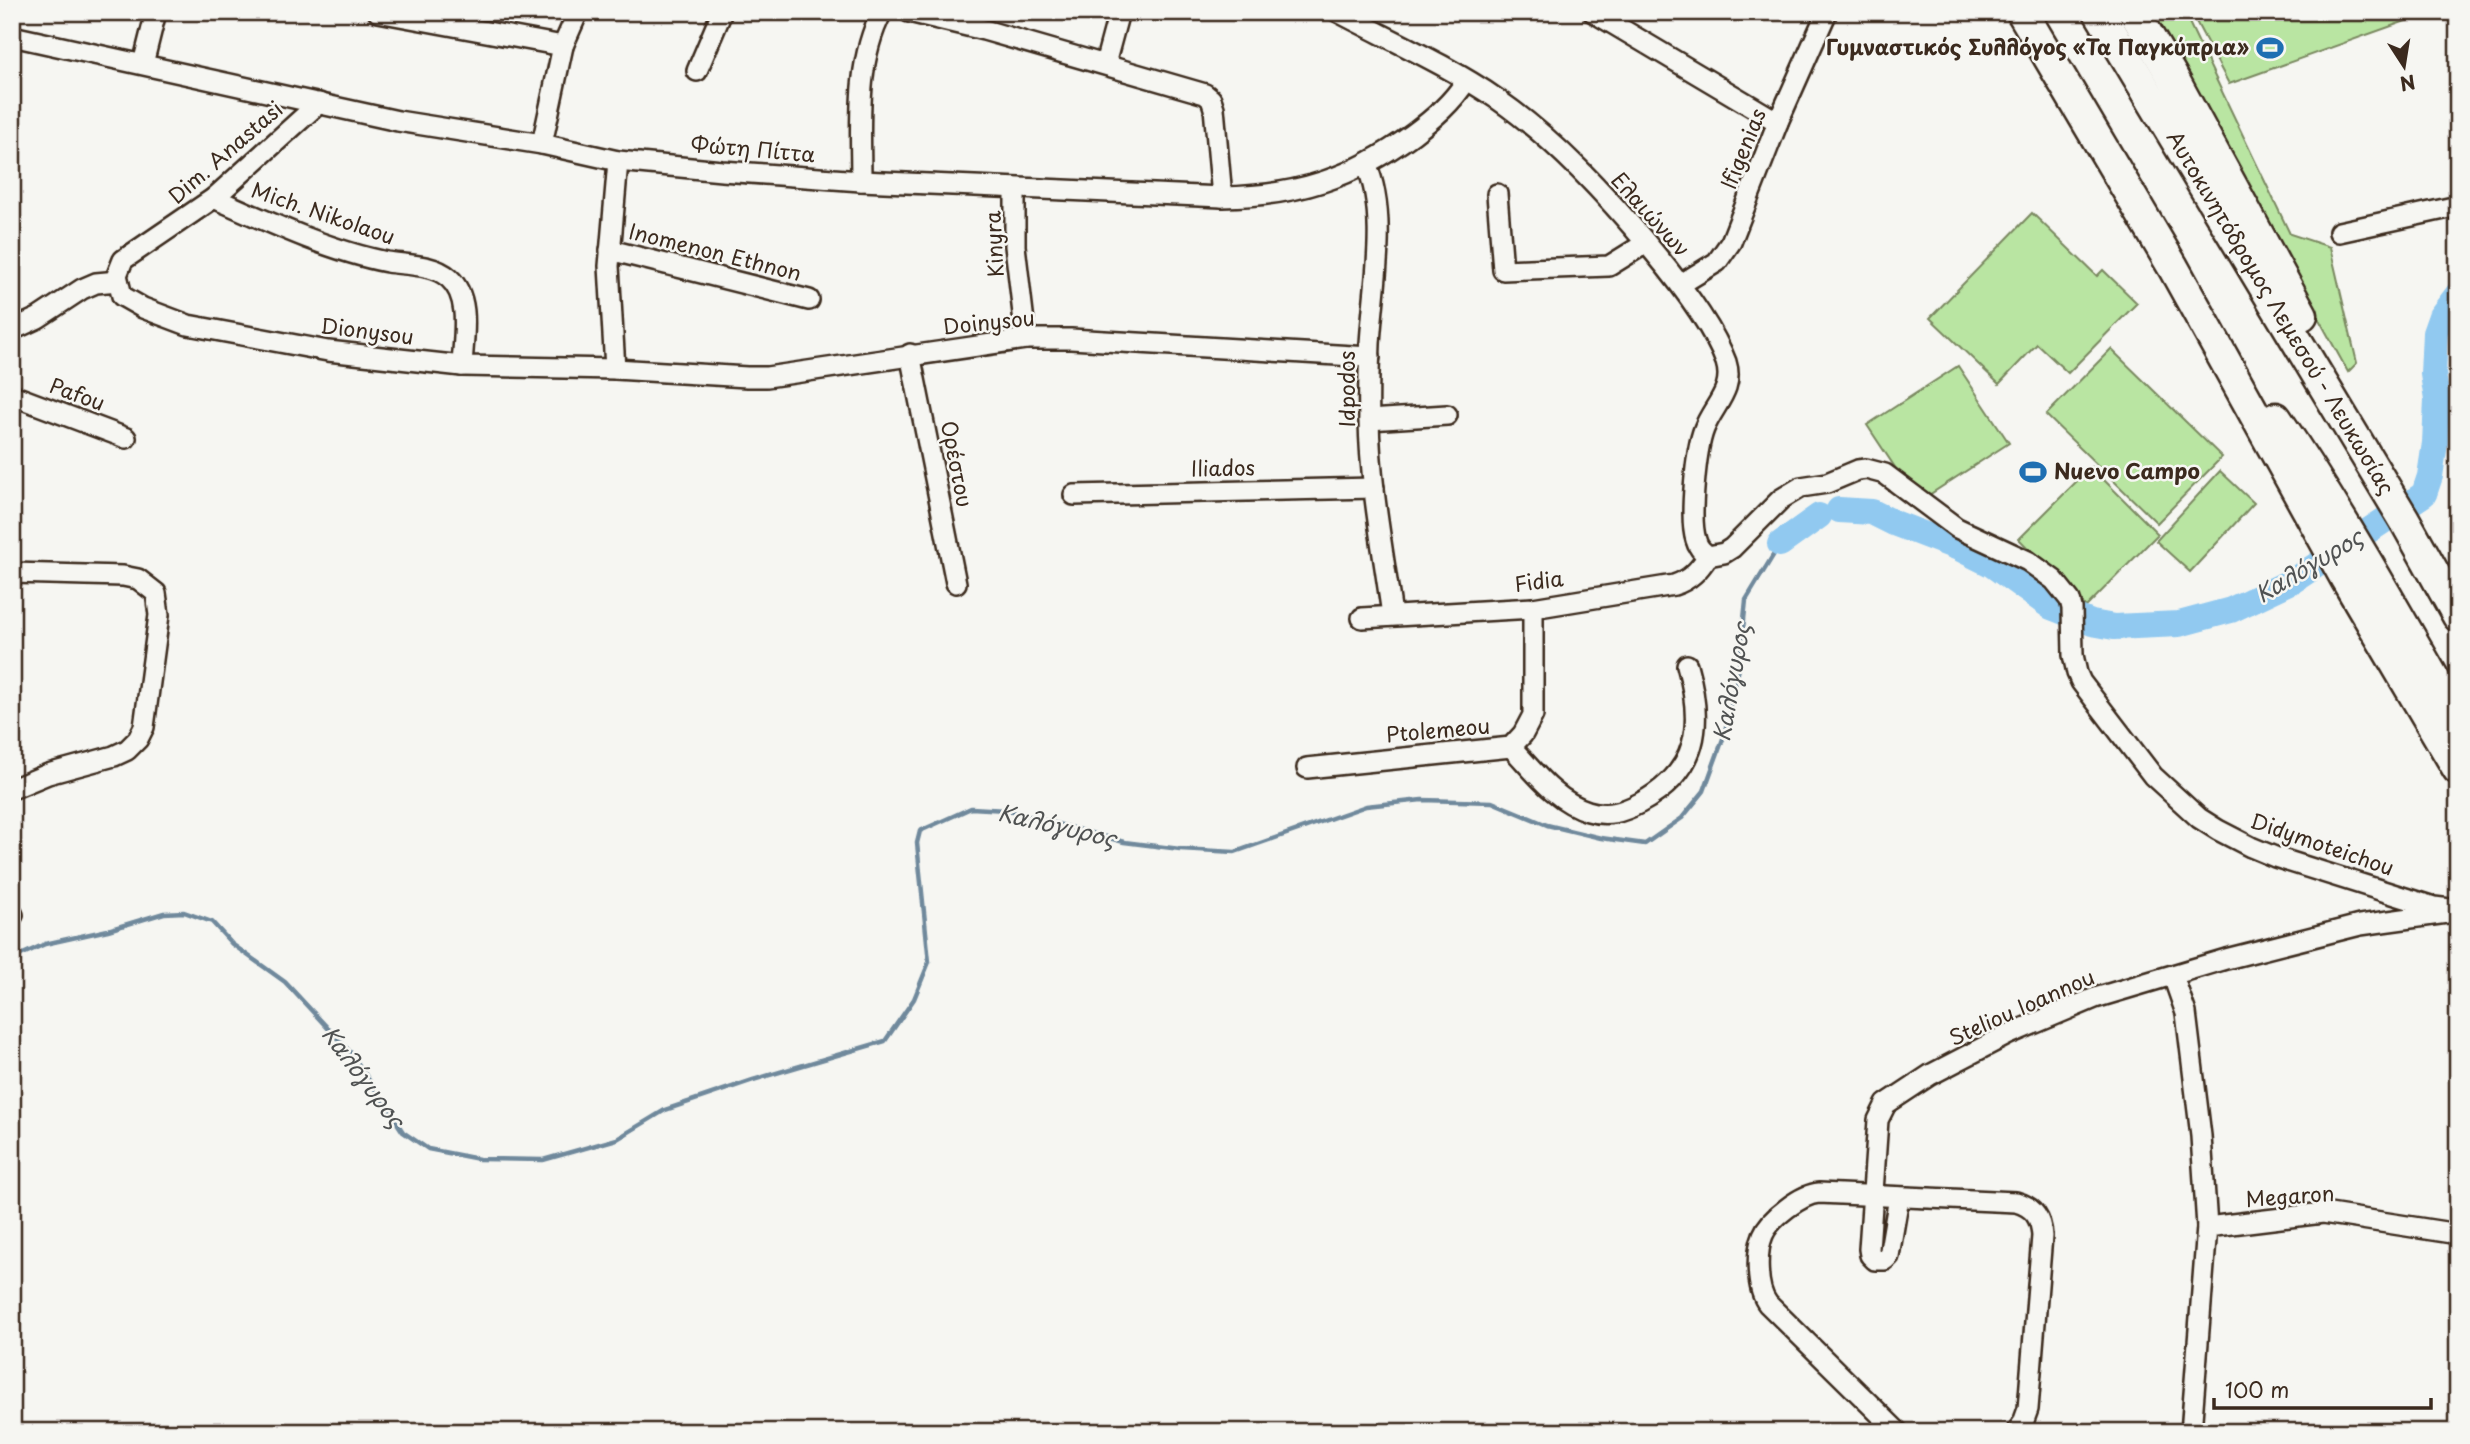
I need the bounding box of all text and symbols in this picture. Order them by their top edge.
place label: Γυμναστικός Συλλόγος «Τα Παγκύπρια» [1826,30,2249,62]
north arrow [2368,32,2438,102]
sports icon: Γυμναστικός Συλλόγος «Τα Παγκύπρια» [2255,33,2285,63]
text: N [2397,68,2418,99]
street label: Dim. Anastasi [160,93,289,210]
street label: Ifigenias [1711,103,1773,193]
street label: Αυτοκινητόδρομος Λεμεσού - Λευκωσίας [2160,124,2404,500]
street label: Φώτη Πίττα [690,127,817,169]
street label: Ελαιώνων [1605,164,1698,263]
street label: Mich. Nikolaou [248,173,400,252]
street label: Kinyra [975,210,1011,278]
street label: Inomenon Ethnon [626,214,805,288]
street label: Doinysou [941,300,1036,342]
street label: Dionysou [319,308,416,352]
street label: Idpodos [1330,351,1362,427]
street label: Pafou [46,368,110,418]
street label: Ορέστου [934,418,982,509]
street label: Iliados [1191,450,1255,484]
place label: Nuevo Campo [2054,454,2200,486]
sports icon: Nuevo Campo [2018,457,2048,487]
water label: Καλόγυρος [2248,518,2371,611]
street label: Fidia [1512,561,1566,599]
water label: Καλόγυρος [1703,617,1759,744]
street label: Ptolemeou [1385,709,1491,749]
water label: Καλόγυρος [995,794,1122,856]
street label: Didymoteichou [2247,804,2399,883]
street label: Steliou Ioannou [1943,960,2099,1053]
water label: Καλόγυρος [314,1018,416,1136]
street label: Megaron [2244,1176,2335,1214]
scale bar [2214,1367,2432,1411]
text: 100 m [2225,1373,2289,1405]

